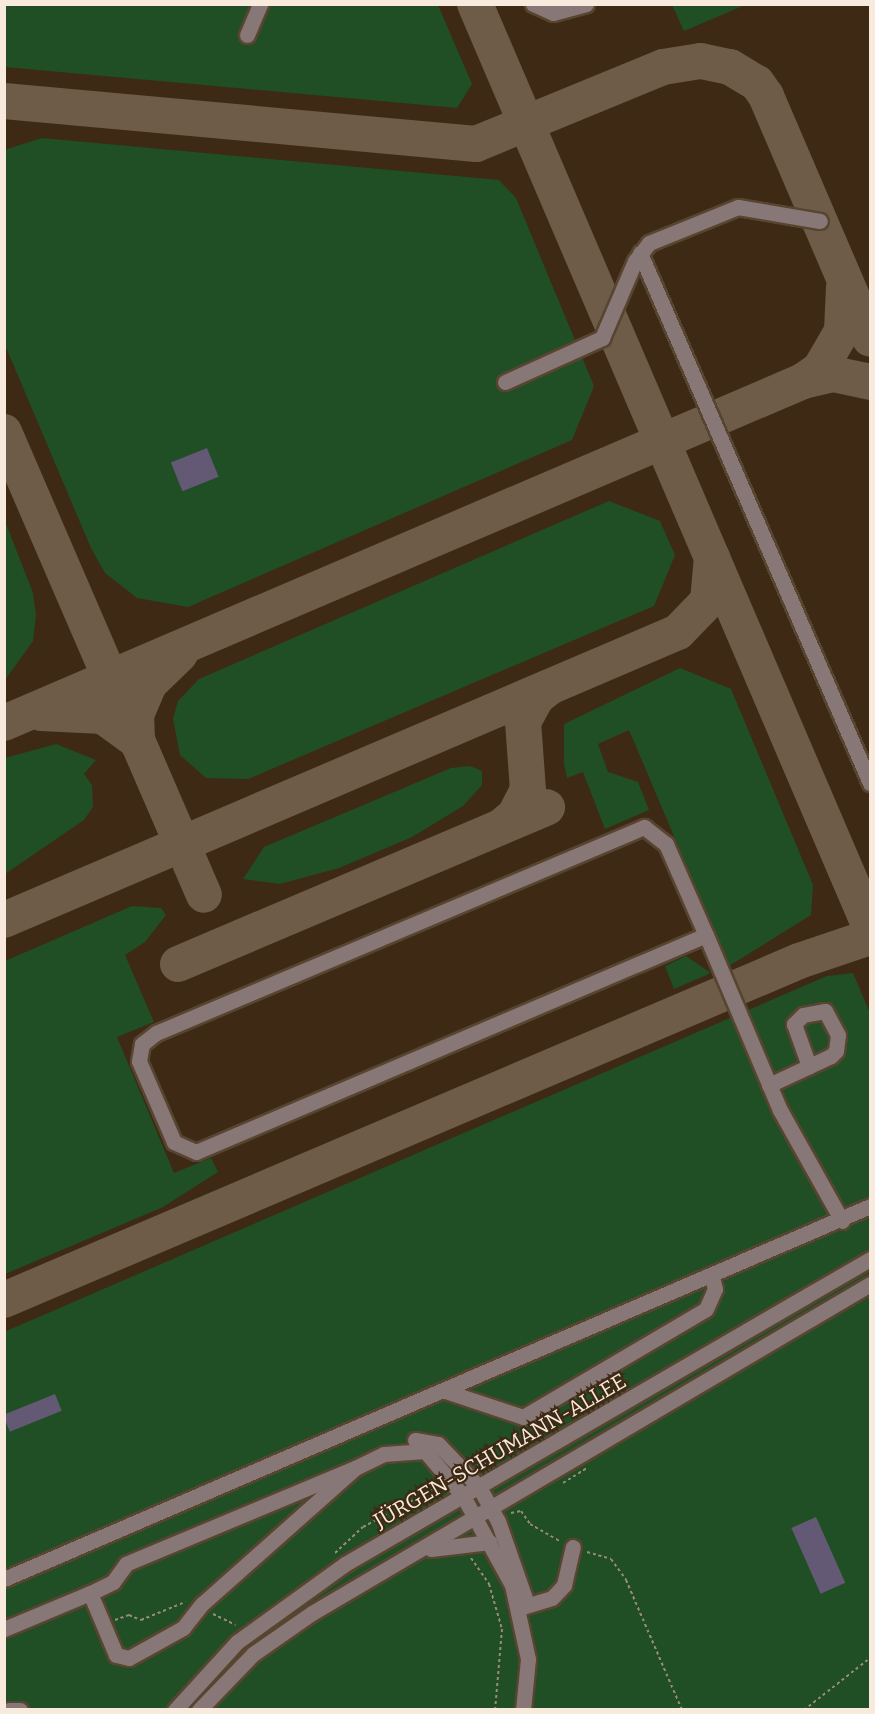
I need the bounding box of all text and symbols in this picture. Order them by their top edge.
street label: JÜRGEN-SCHUMANN-ALLEE [369,1368,631,1534]

